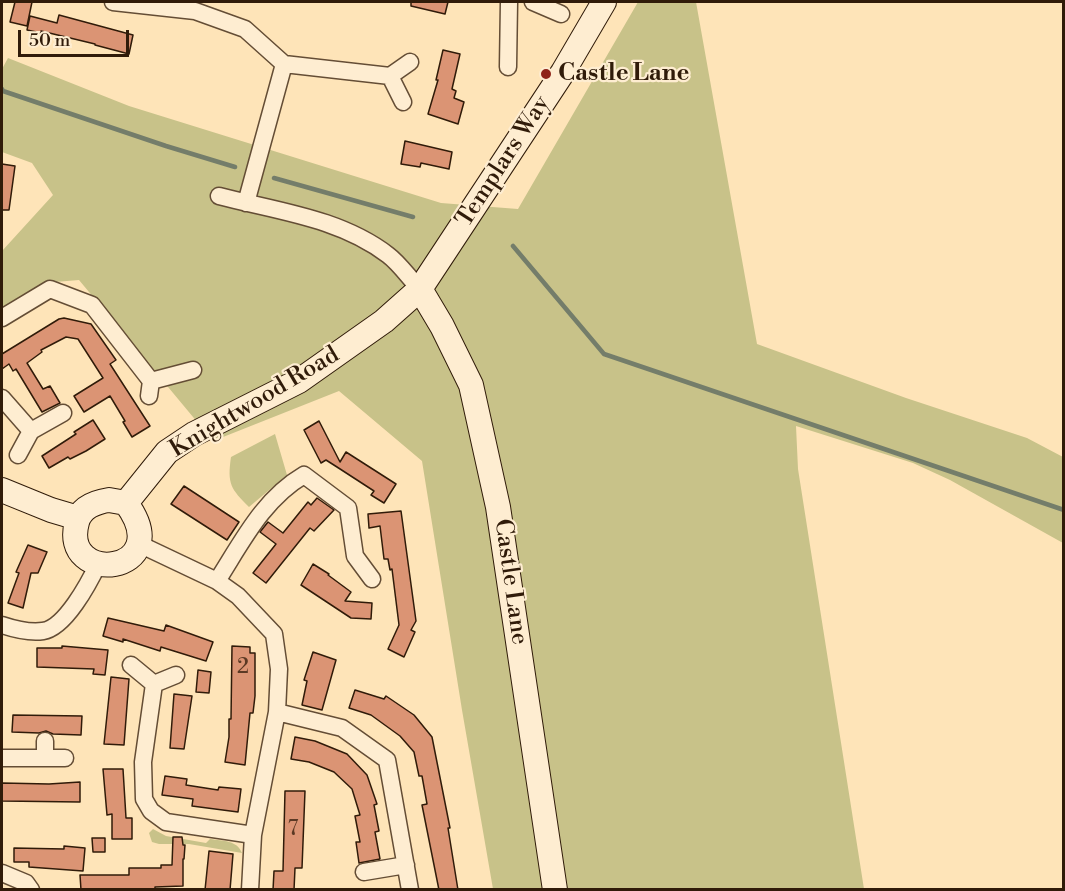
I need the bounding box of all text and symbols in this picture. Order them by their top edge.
scale bar [21,18,132,56]
text: 50 m [29,29,70,52]
place label: Castle Lane [558,60,689,88]
marker: Castle Lane [539,67,553,81]
street label: Templars Way [451,91,557,233]
street label: Knightwood Road [165,341,345,465]
street label: Castle Lane [487,517,533,647]
house number: 2 [237,655,249,681]
house number: 7 [288,817,298,843]

